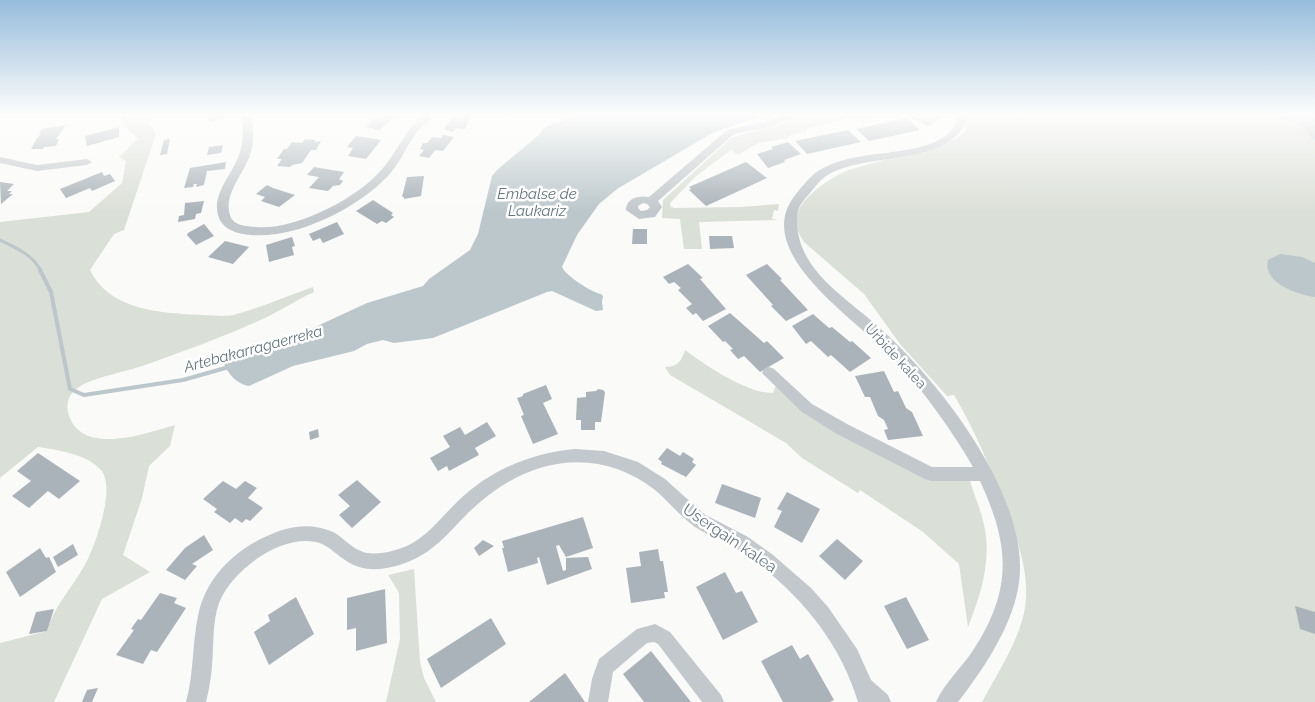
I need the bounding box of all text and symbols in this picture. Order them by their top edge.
water label: Embalse de Laukariz [497,185,577,220]
street label: Urbide kalea [862,320,930,392]
water label: Artebakarragaerreka [181,322,324,376]
street label: Usergain kalea [679,499,781,577]

